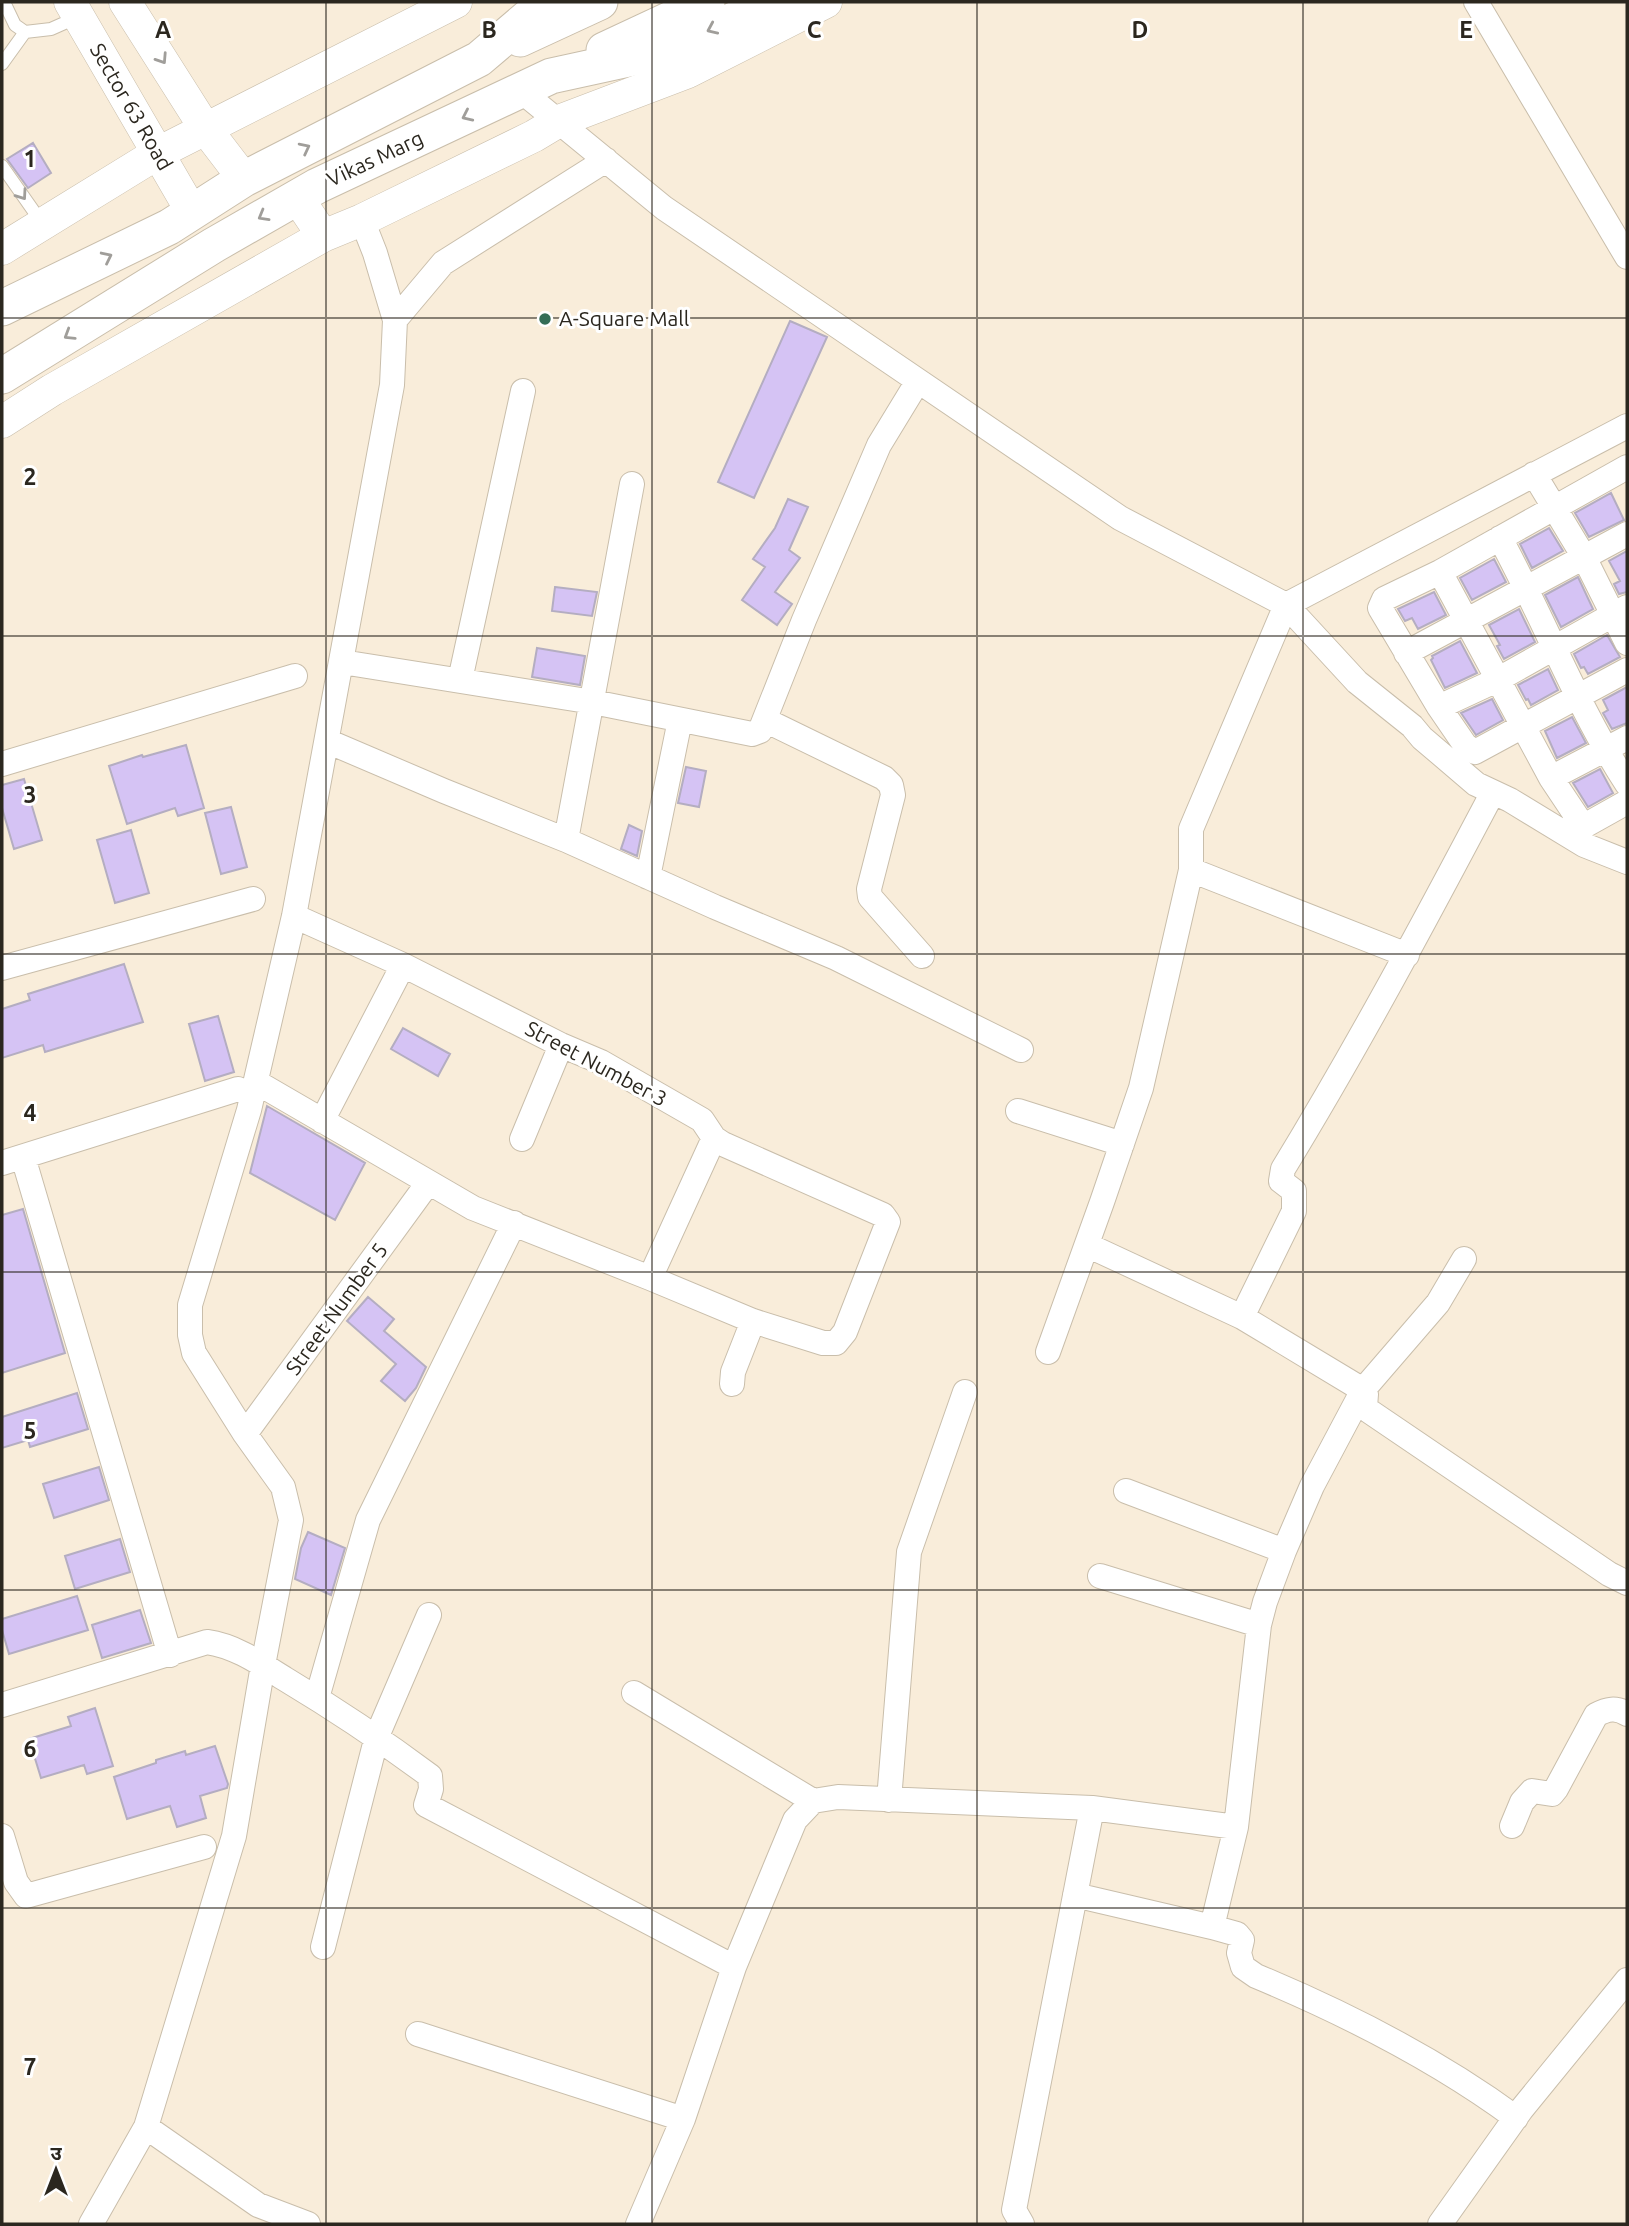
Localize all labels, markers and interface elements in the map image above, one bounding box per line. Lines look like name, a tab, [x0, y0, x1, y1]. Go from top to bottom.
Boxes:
text: A	[155, 17, 171, 42]
text: B	[481, 17, 497, 42]
text: C	[807, 17, 822, 42]
text: D	[1132, 17, 1148, 42]
text: E	[1459, 17, 1473, 42]
one-way arrow	[707, 21, 719, 35]
street label: Sector 63 Road	[86, 39, 178, 174]
one-way arrow	[153, 52, 166, 65]
one-way arrow	[462, 107, 474, 121]
street label: Vikas Marg	[323, 125, 427, 191]
one-way arrow	[297, 143, 310, 157]
text: 1	[24, 146, 36, 171]
one-way arrow	[14, 187, 26, 200]
one-way arrow	[257, 208, 270, 221]
one-way arrow	[100, 252, 112, 266]
place label: A-Square Mall	[559, 306, 689, 330]
marker: A-Square Mall	[537, 311, 553, 327]
one-way arrow	[63, 326, 76, 339]
text: 2	[24, 464, 36, 489]
text: 3	[24, 782, 36, 807]
street label: Street Number 3	[522, 1016, 671, 1111]
text: 4	[24, 1100, 37, 1125]
street label: Street Number 5	[280, 1238, 392, 1379]
text: 5	[24, 1418, 36, 1443]
text: 6	[24, 1736, 37, 1761]
text: 7	[24, 2054, 36, 2079]
north arrow	[21, 2135, 91, 2205]
text: उ	[50, 2142, 62, 2164]

